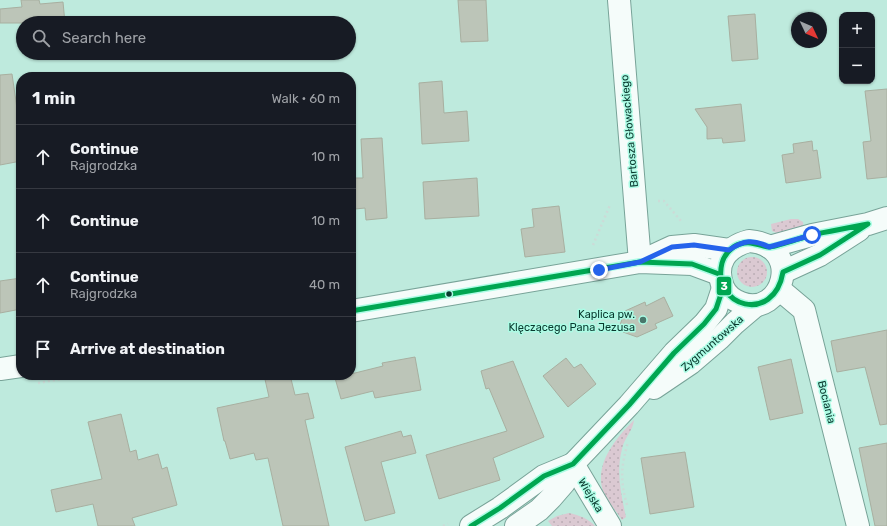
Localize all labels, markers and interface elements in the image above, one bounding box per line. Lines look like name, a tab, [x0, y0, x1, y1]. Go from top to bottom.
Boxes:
north arrow	[791, 12, 827, 48]
map controls	[839, 12, 875, 84]
button: +	[839, 12, 875, 48]
search box	[16, 16, 356, 60]
icon: search	[30, 27, 52, 49]
text: Search here	[62, 29, 146, 47]
button: −	[839, 48, 875, 84]
street label: Bartosza Głowackiego	[618, 74, 641, 188]
text: 1 min	[32, 88, 75, 108]
text: Walk · 60 m	[271, 91, 340, 106]
text: Continue	[70, 140, 139, 158]
icon: ahead	[32, 146, 54, 168]
text: 10 m	[311, 149, 340, 164]
text: Rajgrodzka	[70, 158, 137, 173]
icon: ahead	[32, 210, 54, 232]
text: Continue	[70, 212, 139, 230]
text: 10 m	[311, 213, 340, 228]
route start	[803, 226, 821, 244]
route end	[590, 261, 608, 279]
text: Continue	[70, 268, 139, 286]
icon: ahead	[32, 274, 54, 296]
line badge: 3	[716, 276, 732, 296]
text: 40 m	[309, 277, 340, 292]
text: 3	[720, 280, 728, 293]
text: Rajgrodzka	[70, 286, 137, 301]
unlabelled marker	[444, 289, 454, 299]
place label: Kaplica pw. Klęczącego Pana Jezusa	[509, 308, 635, 334]
street label: Zygmuntowska	[679, 313, 746, 374]
marker: Kaplica pw. Klęczącego Pana Jezusa	[638, 315, 648, 325]
icon: arrive	[32, 338, 54, 360]
text: Arrive at destination	[70, 340, 225, 358]
street label: Bociania	[815, 379, 838, 425]
street label: Wiejska	[575, 476, 606, 515]

